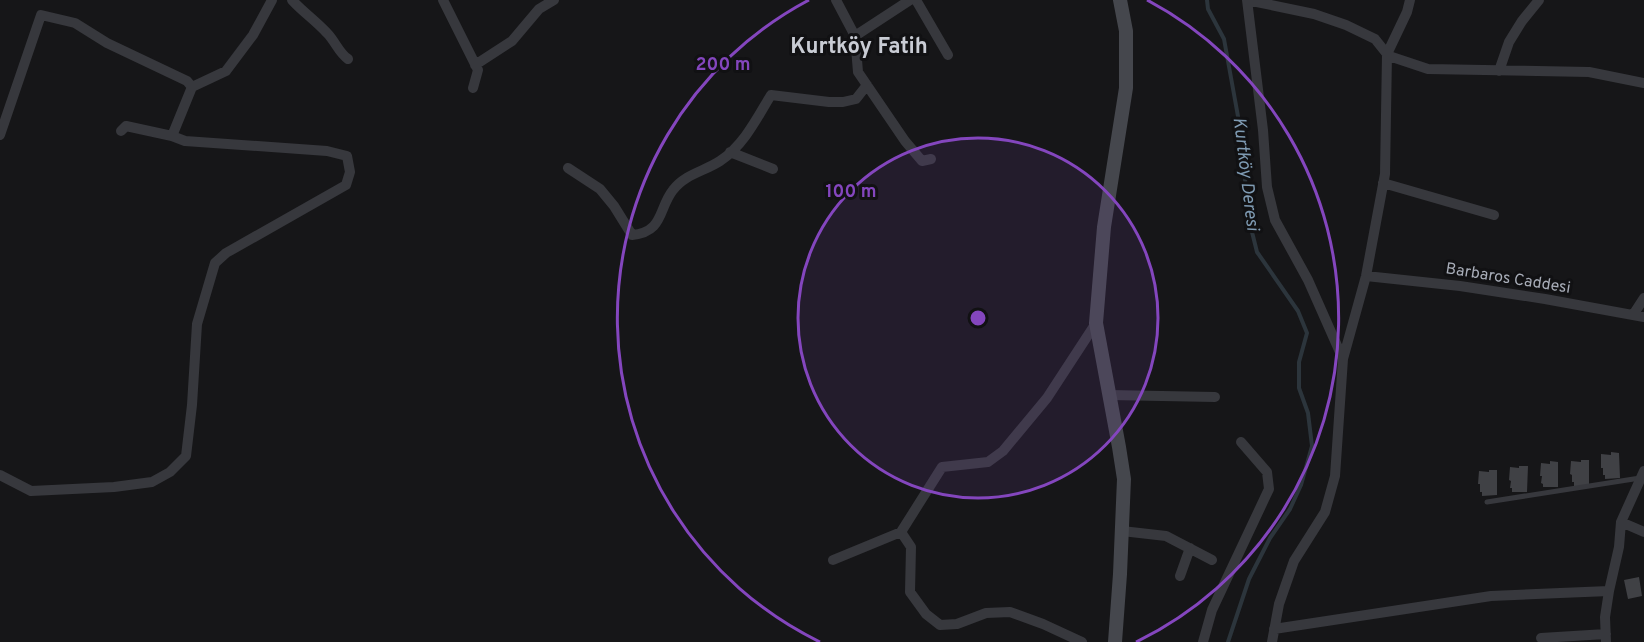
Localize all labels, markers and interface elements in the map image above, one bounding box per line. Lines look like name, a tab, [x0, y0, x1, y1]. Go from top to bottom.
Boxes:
district label: Kurtköy Fatih	[790, 34, 928, 61]
text: 200 m	[695, 54, 751, 77]
water label: Kurtköy Deresi	[1227, 116, 1264, 234]
text: 100 m	[825, 181, 877, 204]
street label: Barbaros Caddesi	[1444, 259, 1572, 299]
centre of rings	[968, 308, 988, 328]

